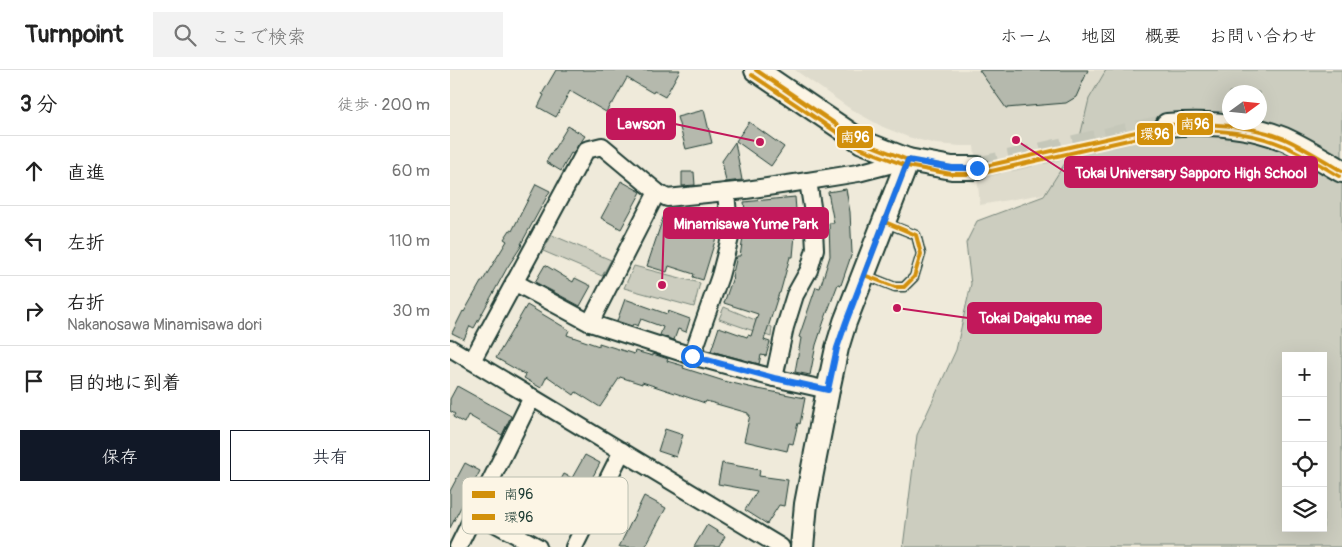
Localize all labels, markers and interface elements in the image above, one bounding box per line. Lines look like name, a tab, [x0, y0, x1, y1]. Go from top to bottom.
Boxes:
search box	[153, 12, 503, 57]
text: Turnpoint	[25, 20, 123, 49]
icon: search	[171, 21, 199, 49]
text: ここで検索	[211, 25, 306, 49]
text: ホーム	[1000, 25, 1053, 48]
text: 地図	[1081, 25, 1117, 48]
text: 概要	[1145, 25, 1181, 48]
text: お問い合わせ	[1209, 25, 1317, 48]
north arrow	[1222, 85, 1267, 130]
text: 3 分	[20, 91, 57, 118]
text: 徒歩 · 200 m	[337, 95, 430, 115]
callout: Lawson	[607, 109, 675, 139]
line badge: 南96	[1176, 112, 1214, 136]
text: Lawson	[617, 115, 666, 134]
text: 南96	[1180, 116, 1210, 133]
line badge: 環96	[1136, 122, 1174, 146]
line badge: 南96	[836, 125, 874, 149]
text: 環96	[1140, 126, 1170, 143]
text: 南96	[840, 129, 870, 146]
icon: ahead	[20, 157, 48, 185]
route end	[966, 157, 989, 180]
callout: Tokai Universary Sapporo High School	[1065, 157, 1317, 187]
text: 直進	[67, 161, 105, 185]
text: 60 m	[392, 161, 430, 181]
text: Tokai Universary Sapporo High School	[1074, 164, 1307, 183]
callout: Minamisawa Yume Park	[664, 208, 828, 238]
text: Minamisawa Yume Park	[674, 215, 819, 234]
icon: left	[20, 227, 48, 255]
text: 左折	[67, 231, 105, 255]
text: 110 m	[389, 231, 430, 251]
text: 右折	[67, 291, 105, 315]
icon: right	[20, 297, 48, 325]
text: 30 m	[392, 301, 430, 321]
callout: Tokai Daigaku mae	[968, 303, 1101, 333]
text: Tokai Daigaku mae	[977, 309, 1092, 328]
text: Nakanosawa Minamisawa dori	[67, 315, 262, 335]
route start	[681, 345, 704, 368]
map controls	[1282, 352, 1327, 532]
button: +	[1282, 352, 1327, 397]
icon: arrive	[20, 367, 48, 395]
text: 目的地に到着	[67, 371, 181, 395]
button: −	[1282, 397, 1327, 442]
button: 保存	[20, 430, 220, 481]
button: 共有	[230, 430, 430, 481]
button: locate	[1282, 442, 1327, 487]
legend	[462, 477, 628, 534]
text: 南96	[504, 486, 533, 503]
button: layers	[1282, 487, 1327, 532]
text: 環96	[504, 509, 533, 526]

